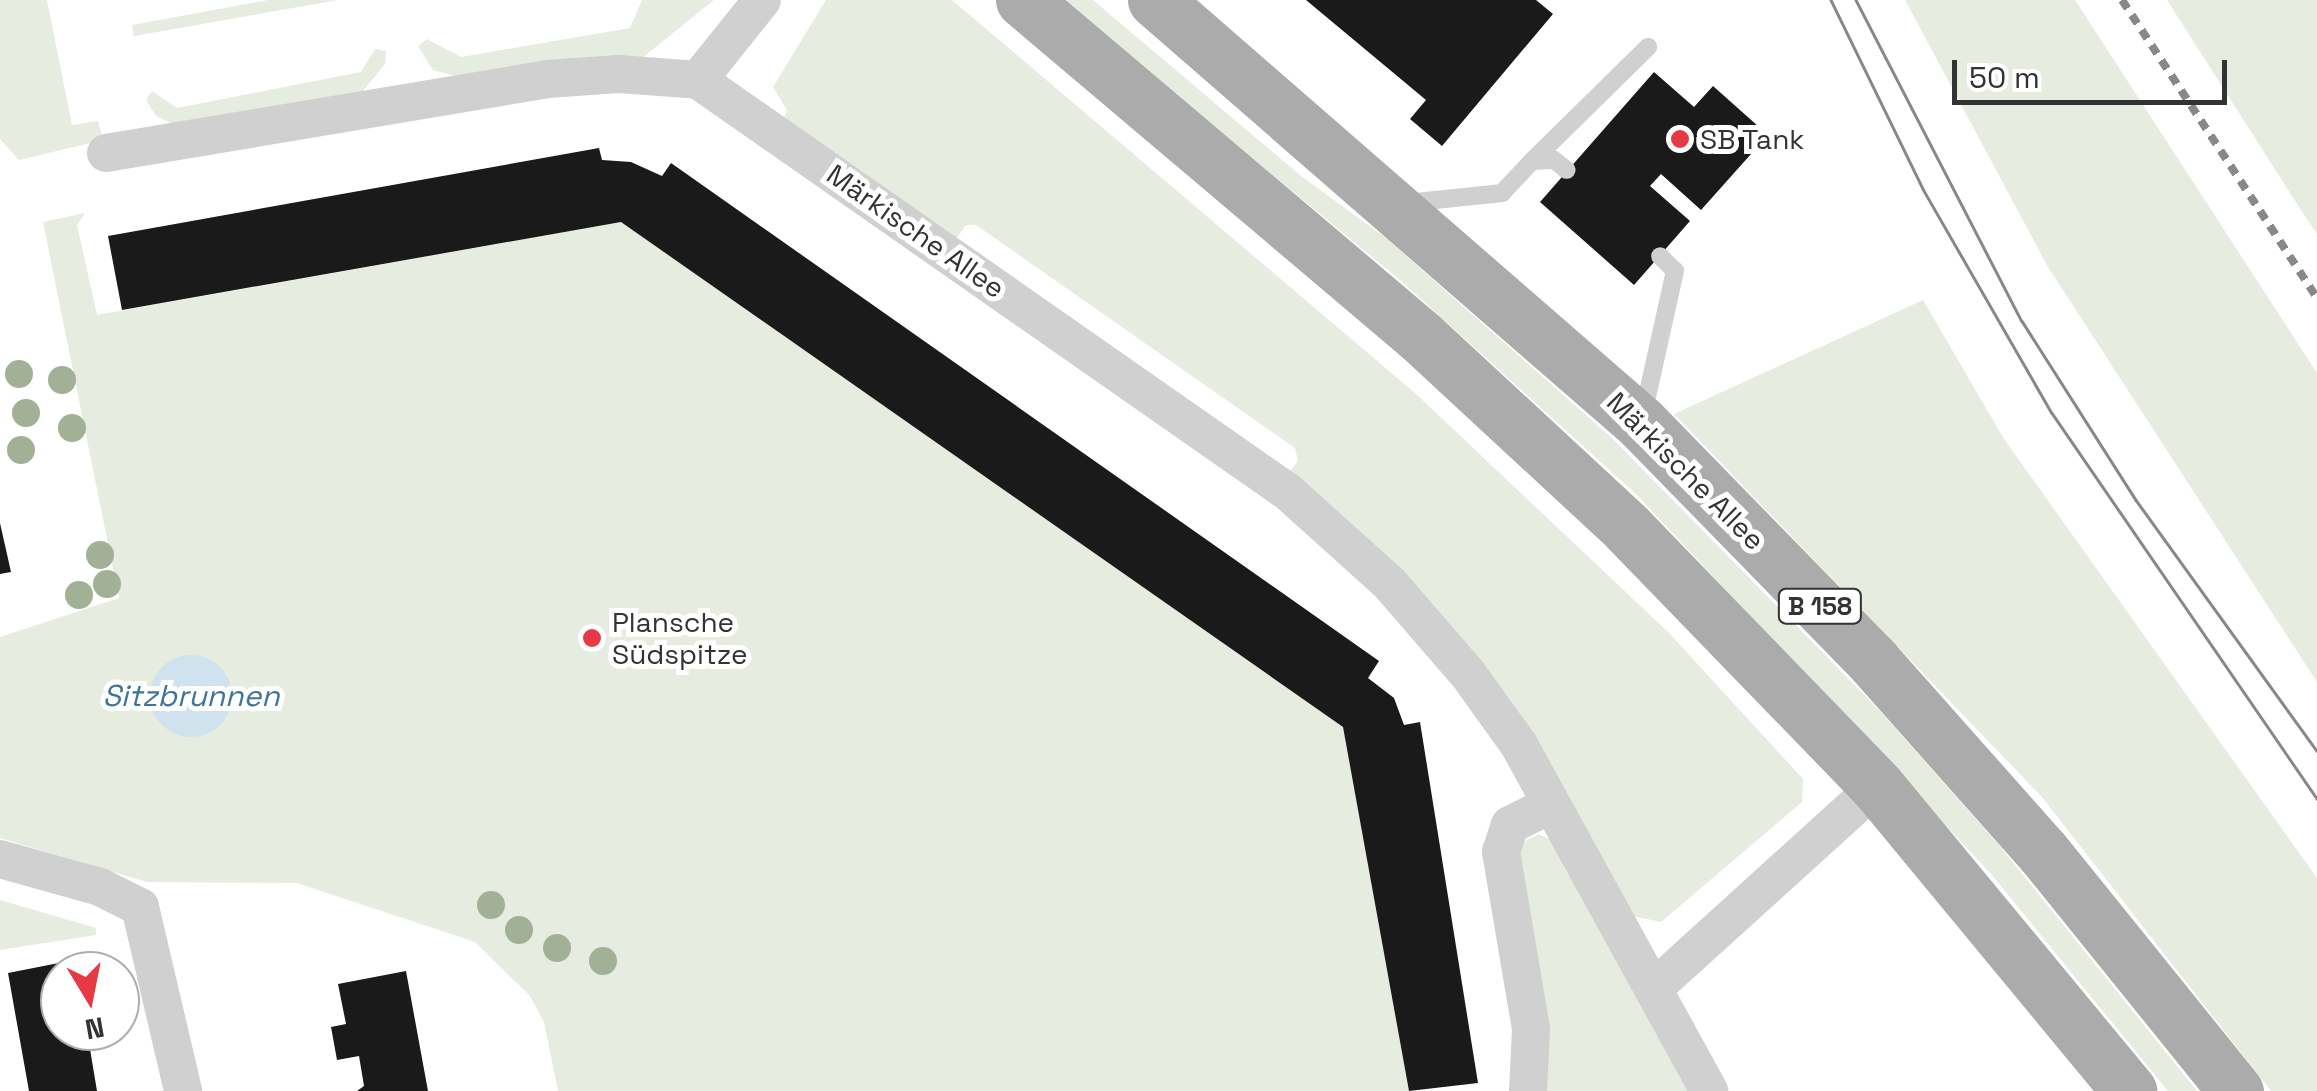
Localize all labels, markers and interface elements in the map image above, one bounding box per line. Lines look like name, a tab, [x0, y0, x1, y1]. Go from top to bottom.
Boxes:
scale bar	[1957, 40, 2232, 102]
text: 50 m	[1969, 58, 2040, 97]
place label: SB Tank	[1700, 122, 1805, 156]
marker: SB Tank	[1669, 128, 1691, 150]
street label: Märkische Allee	[820, 157, 1012, 305]
street label: Märkische Allee	[1600, 385, 1772, 557]
road number: B 158	[1778, 586, 1862, 626]
place label: Plansche Südspitze	[612, 605, 747, 671]
marker: Plansche Südspitze	[581, 627, 603, 649]
water label: Sitzbrunnen	[102, 678, 280, 714]
north arrow	[40, 951, 140, 1051]
text: N	[83, 1009, 107, 1048]

